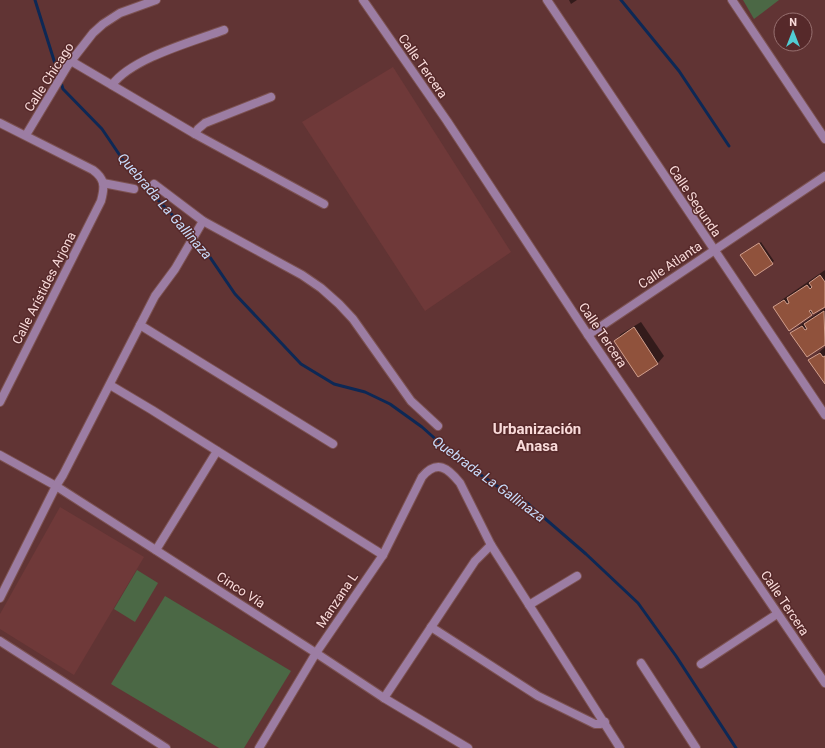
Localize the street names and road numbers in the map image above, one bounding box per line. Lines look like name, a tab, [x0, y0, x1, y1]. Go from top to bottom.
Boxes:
street label: Calle Tercera	[395, 31, 451, 101]
street label: Calle Chicago	[21, 40, 77, 114]
street label: Calle Segunda	[666, 163, 724, 239]
street label: Calle Arístides Arjona	[9, 229, 79, 347]
street label: Calle Atlanta	[635, 238, 705, 292]
street label: Calle Tercera	[576, 300, 630, 370]
street label: Calle Tercera	[758, 568, 812, 638]
street label: Cinco Vía	[214, 569, 268, 611]
street label: Manzana L	[313, 569, 361, 631]

